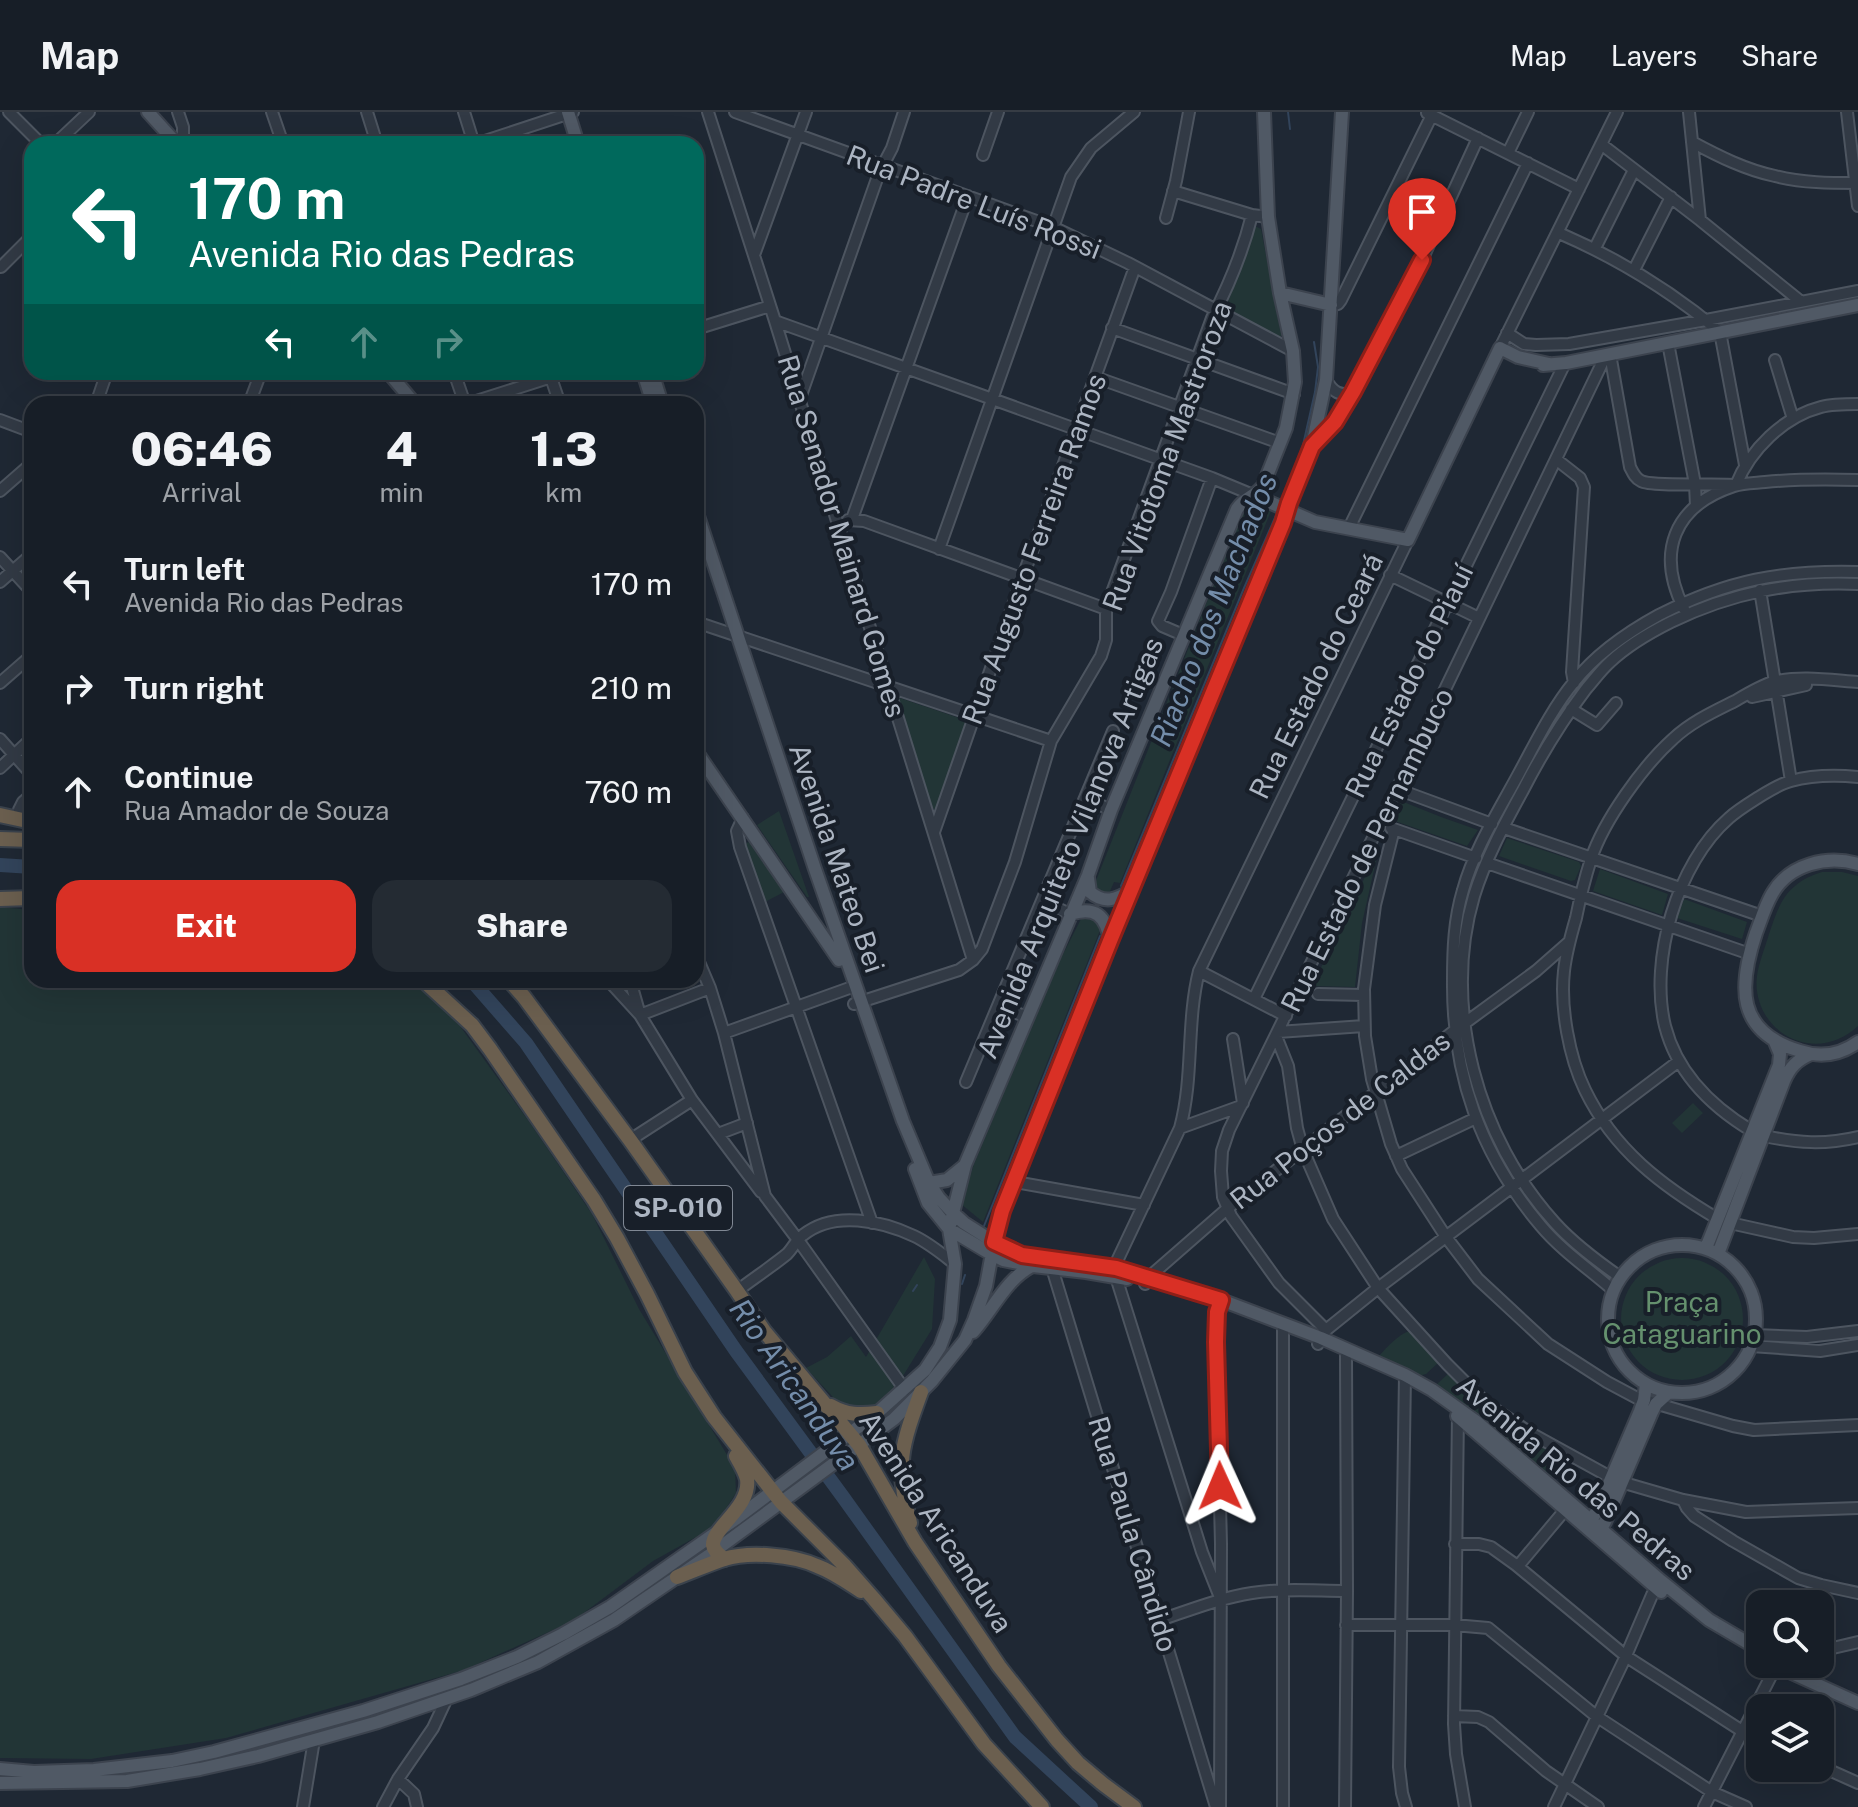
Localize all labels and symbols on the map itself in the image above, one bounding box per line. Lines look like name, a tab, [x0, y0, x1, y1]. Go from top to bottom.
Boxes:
street label: Rua Padre Luís Rossi	[842, 138, 1106, 265]
pin	[1388, 178, 1456, 260]
street label: Rua Vitotoma Mastroroza	[1095, 296, 1238, 615]
street label: Rua Senador Mainard Gomes	[772, 351, 913, 721]
street label: Rua Augusto Ferreira Ramos	[955, 369, 1112, 729]
water label: Riacho dos Machados	[1142, 468, 1284, 752]
street label: Rua Estado do Ceará	[1242, 548, 1389, 804]
street label: Rua Estado do Piauí	[1338, 557, 1480, 803]
street label: Avenida Arquiteto Vilanova Artigas	[970, 633, 1169, 1063]
street label: Rua Estado de Pernambuco	[1274, 682, 1460, 1017]
street label: Avenida Mateo Bei	[783, 739, 892, 977]
street label: Rua Poços de Caldas	[1223, 1024, 1456, 1216]
road number: SP-010	[624, 1186, 732, 1230]
park label: Praça Cataguarino	[1602, 1285, 1762, 1350]
water label: Rio Aricanduva	[722, 1292, 867, 1477]
street label: Avenida Rio das Pedras	[1450, 1368, 1702, 1587]
street label: Avenida Aricanduva	[853, 1405, 1020, 1638]
street label: Rua Paula Cândido	[1082, 1412, 1185, 1656]
position arrow	[1178, 1444, 1262, 1528]

